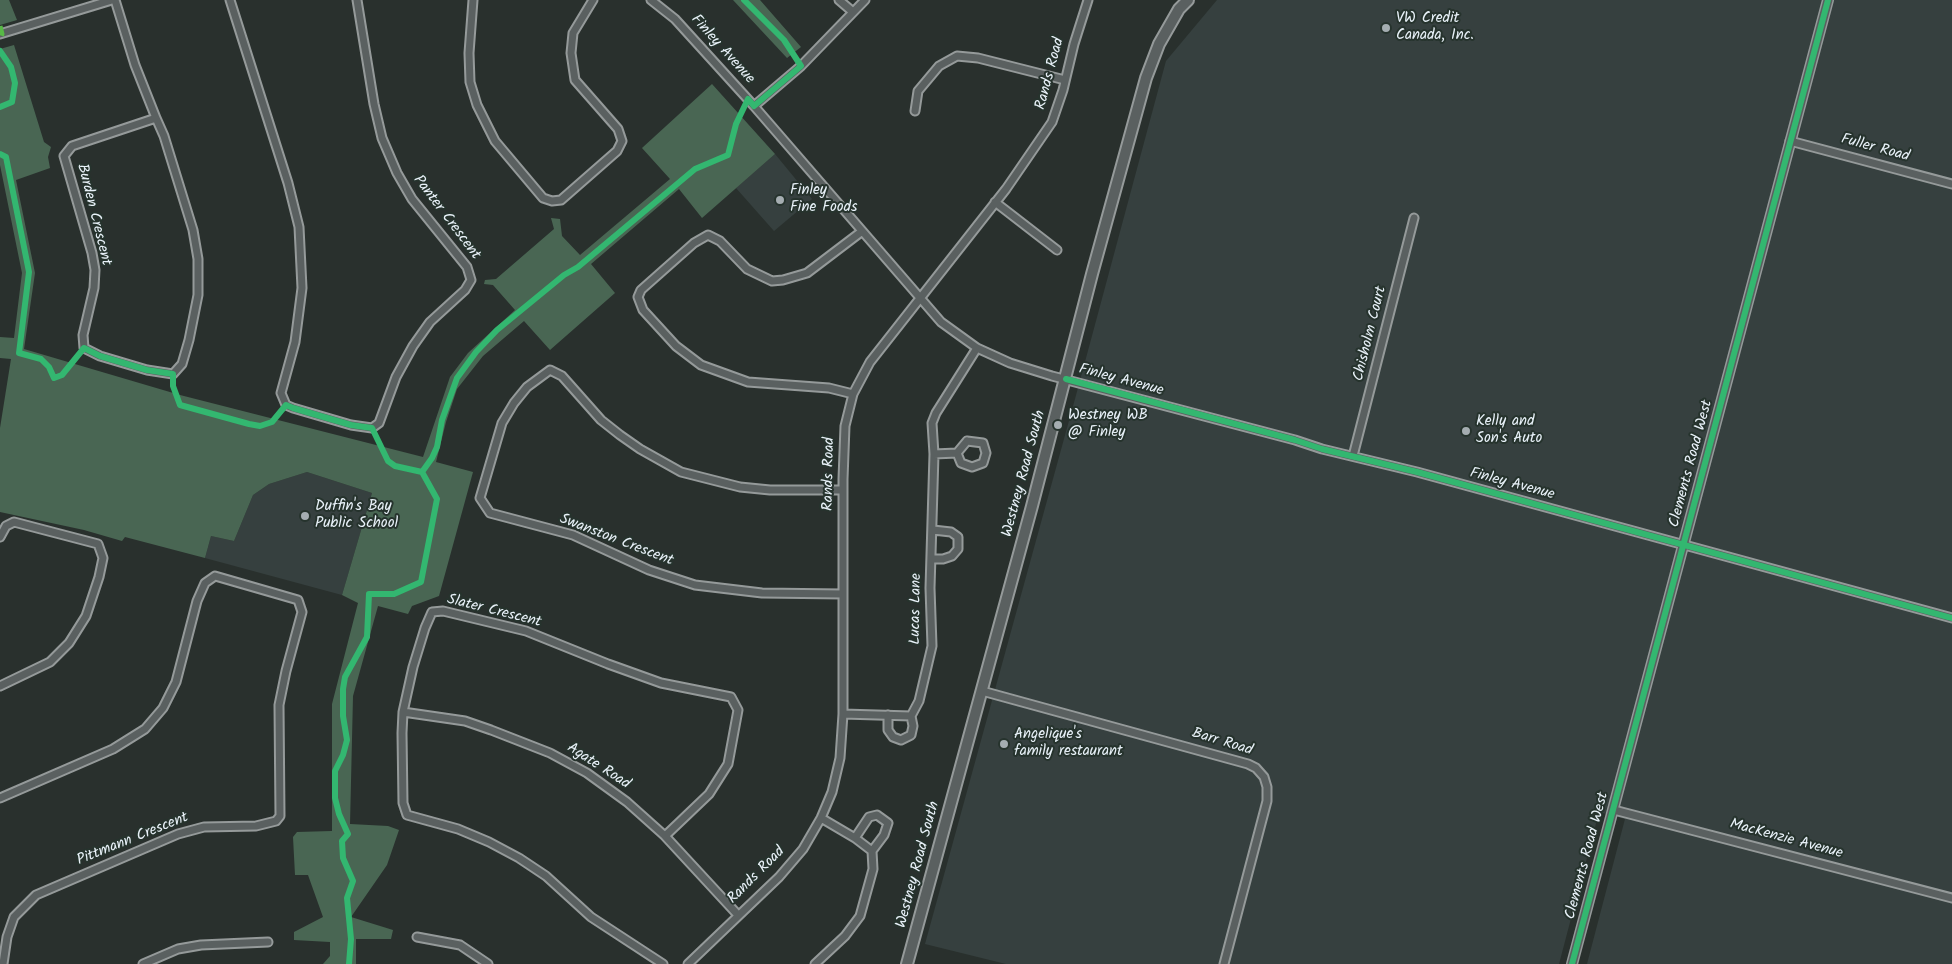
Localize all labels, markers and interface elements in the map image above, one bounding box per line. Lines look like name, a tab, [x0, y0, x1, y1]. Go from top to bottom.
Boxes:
place label: VW Credit Canada, Inc.	[1396, 10, 1474, 45]
street label: Finley Avenue	[686, 12, 758, 88]
marker: VW Credit Canada, Inc.	[1380, 22, 1392, 34]
street label: Rands Road	[1033, 36, 1069, 112]
street label: Fuller Road	[1839, 131, 1911, 167]
street label: Burden Crescent	[72, 162, 114, 268]
street label: Panter Crescent	[408, 172, 484, 264]
place label: Finley Fine Foods	[790, 182, 857, 217]
marker: Finley Fine Foods	[774, 194, 786, 206]
street label: Chisholm Court	[1351, 285, 1391, 383]
street label: Finley Avenue	[1077, 361, 1165, 401]
street label: Clements Road West	[1666, 398, 1718, 530]
place label: Westney WB @ Finley	[1068, 407, 1148, 442]
street label: Westney Road South	[999, 409, 1051, 539]
place label: Kelly and Son's Auto	[1476, 413, 1542, 448]
marker: Westney WB @ Finley	[1052, 419, 1064, 431]
marker: Kelly and Son's Auto	[1460, 425, 1472, 437]
street label: Rands Road	[820, 437, 840, 511]
street label: Finley Avenue	[1468, 465, 1556, 505]
place label: Duffin's Bay Public School	[315, 498, 398, 533]
marker: Duffin's Bay Public School	[299, 510, 311, 522]
street label: Swanston Crescent	[557, 511, 675, 571]
street label: Lucas Lane	[907, 573, 927, 645]
street label: Slater Crescent	[445, 592, 543, 632]
street label: Barr Road	[1189, 725, 1255, 761]
place label: Angelique's family restaurant	[1014, 726, 1123, 761]
marker: Angelique's family restaurant	[998, 738, 1010, 750]
street label: Agate Road	[563, 740, 633, 794]
street label: Clements Road West	[1562, 790, 1614, 922]
street label: Westney Road South	[893, 800, 945, 930]
street label: Pittmann Crescent	[75, 809, 191, 871]
street label: MacKenzie Avenue	[1728, 816, 1844, 864]
street label: Rands Road	[725, 844, 789, 908]

